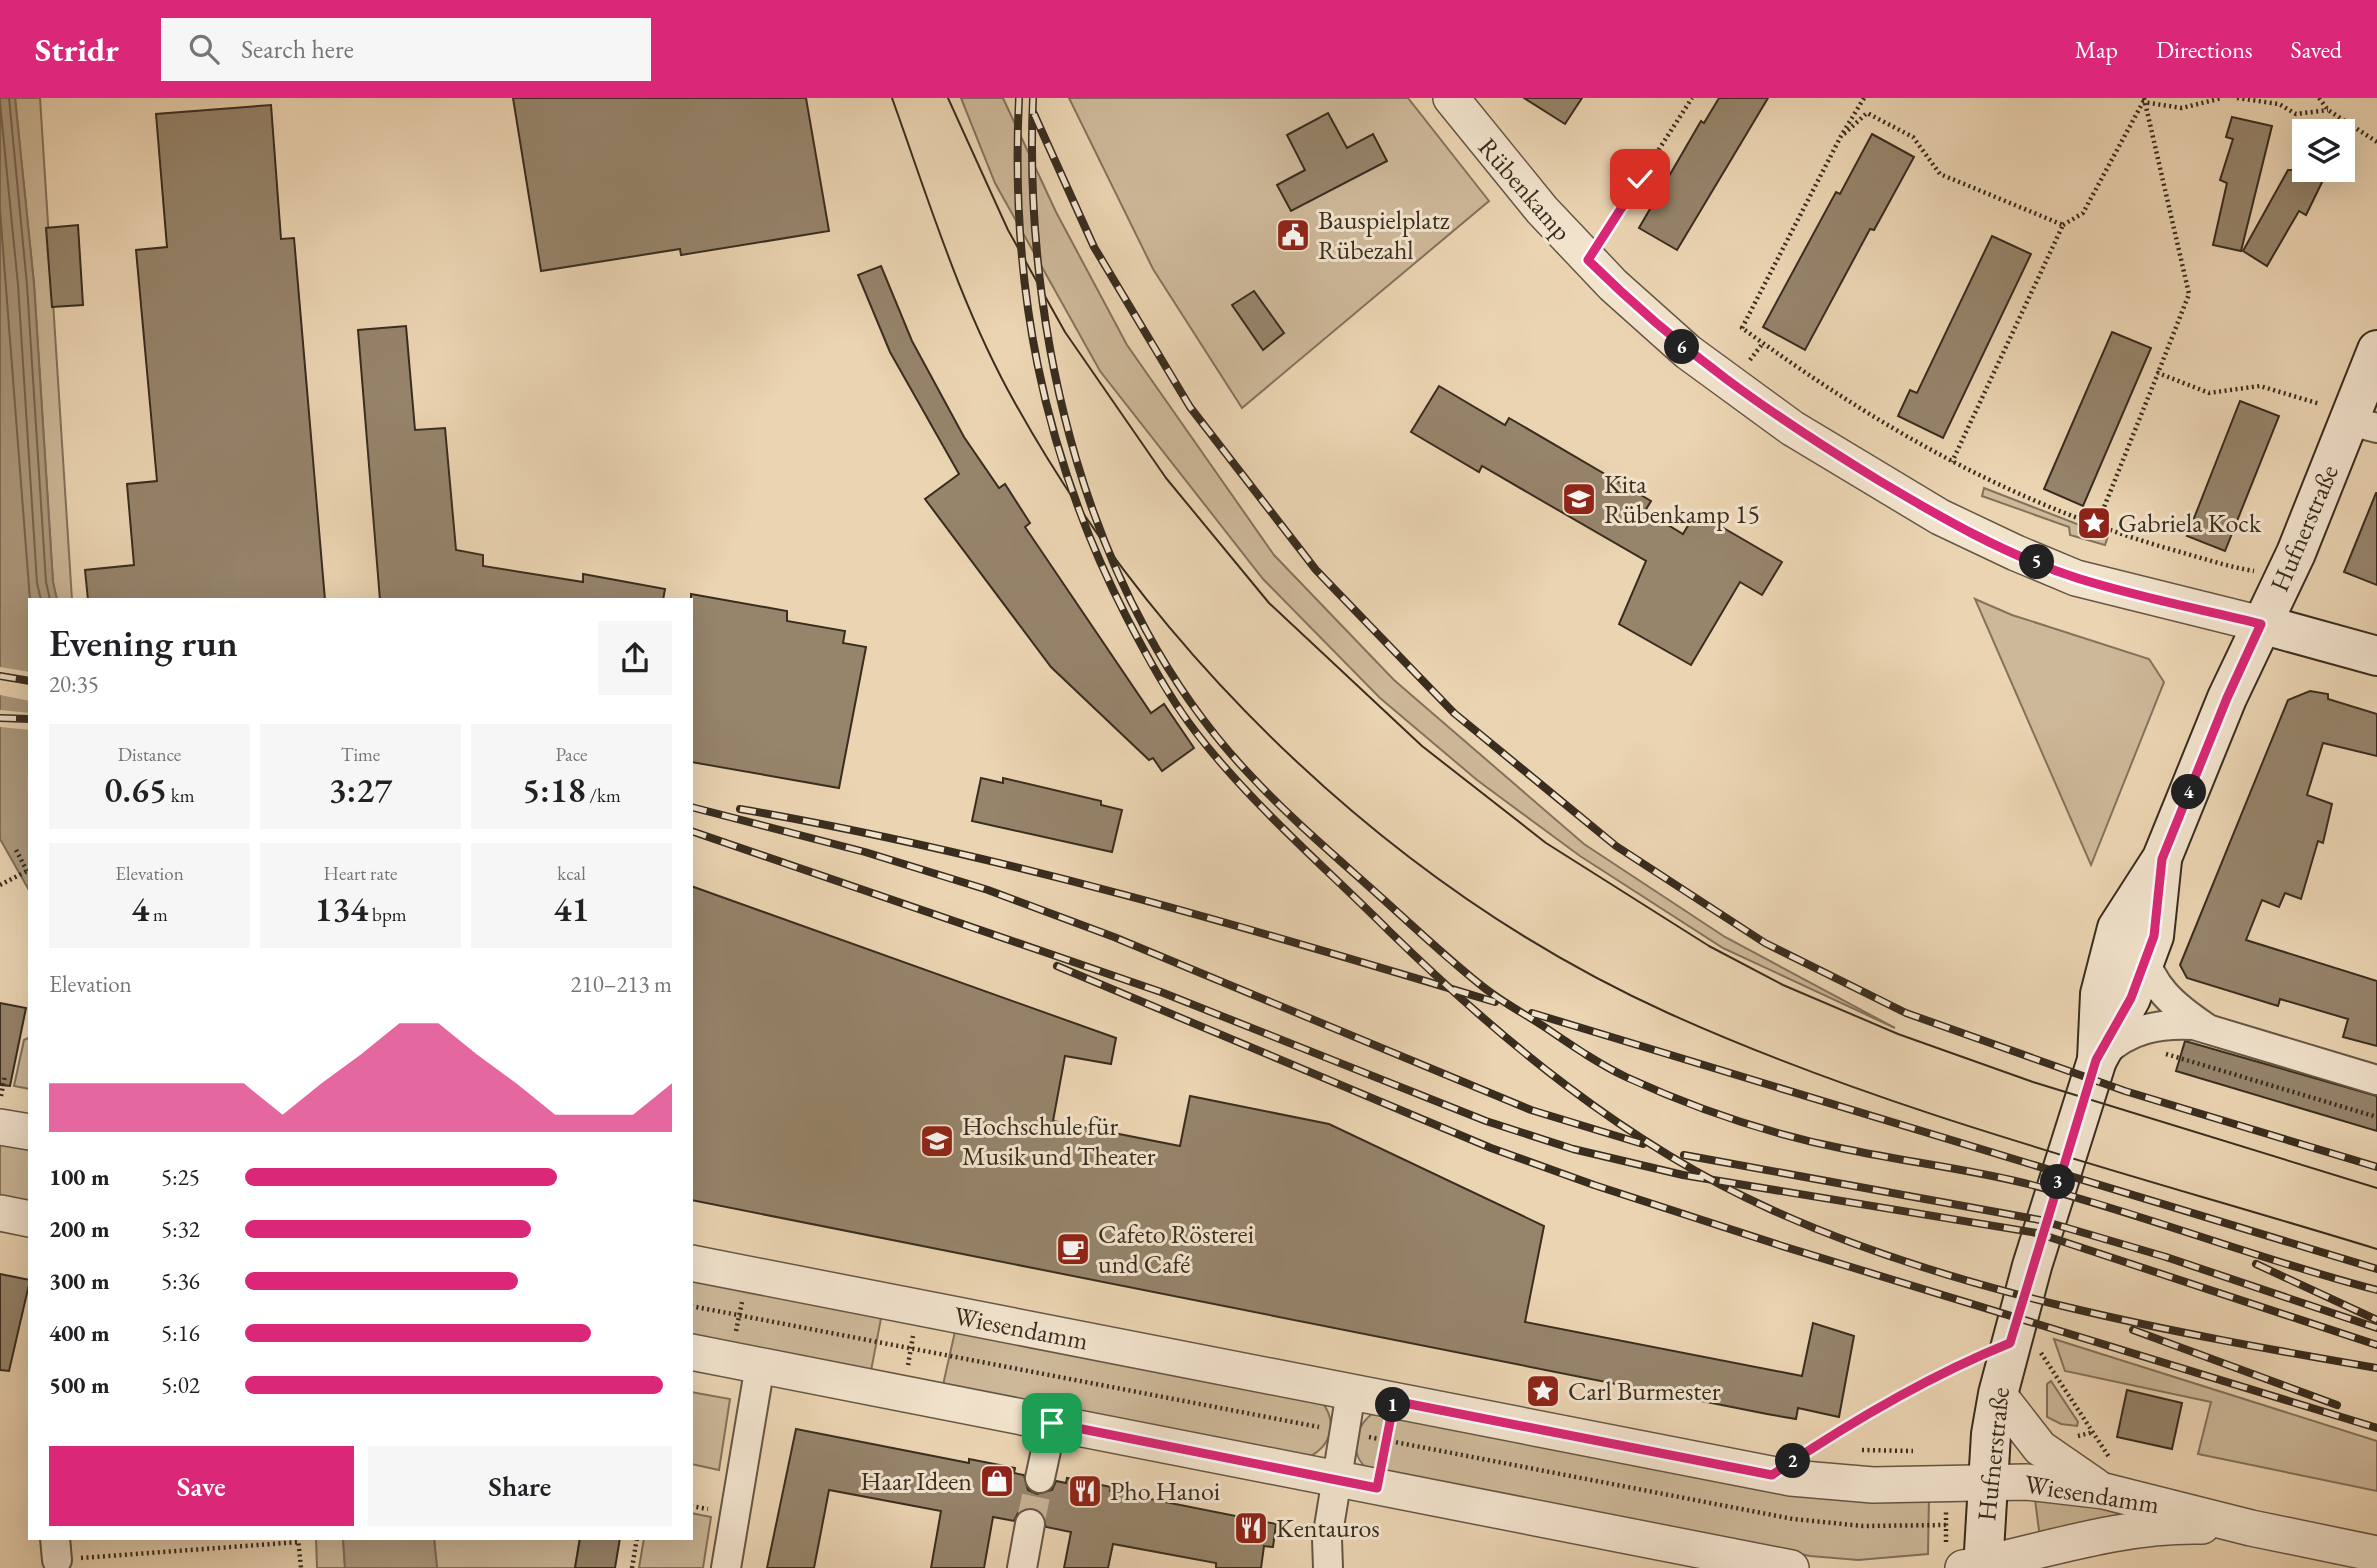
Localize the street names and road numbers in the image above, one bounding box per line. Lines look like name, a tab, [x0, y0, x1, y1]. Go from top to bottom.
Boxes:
street label: Rübenkamp	[1471, 130, 1579, 248]
street label: Hufnerstraße	[2262, 459, 2346, 597]
street label: Wiesendamm	[951, 1298, 1091, 1358]
street label: Hufnerstraße	[1969, 1385, 2017, 1523]
street label: Wiesendamm	[2022, 1467, 2162, 1521]

